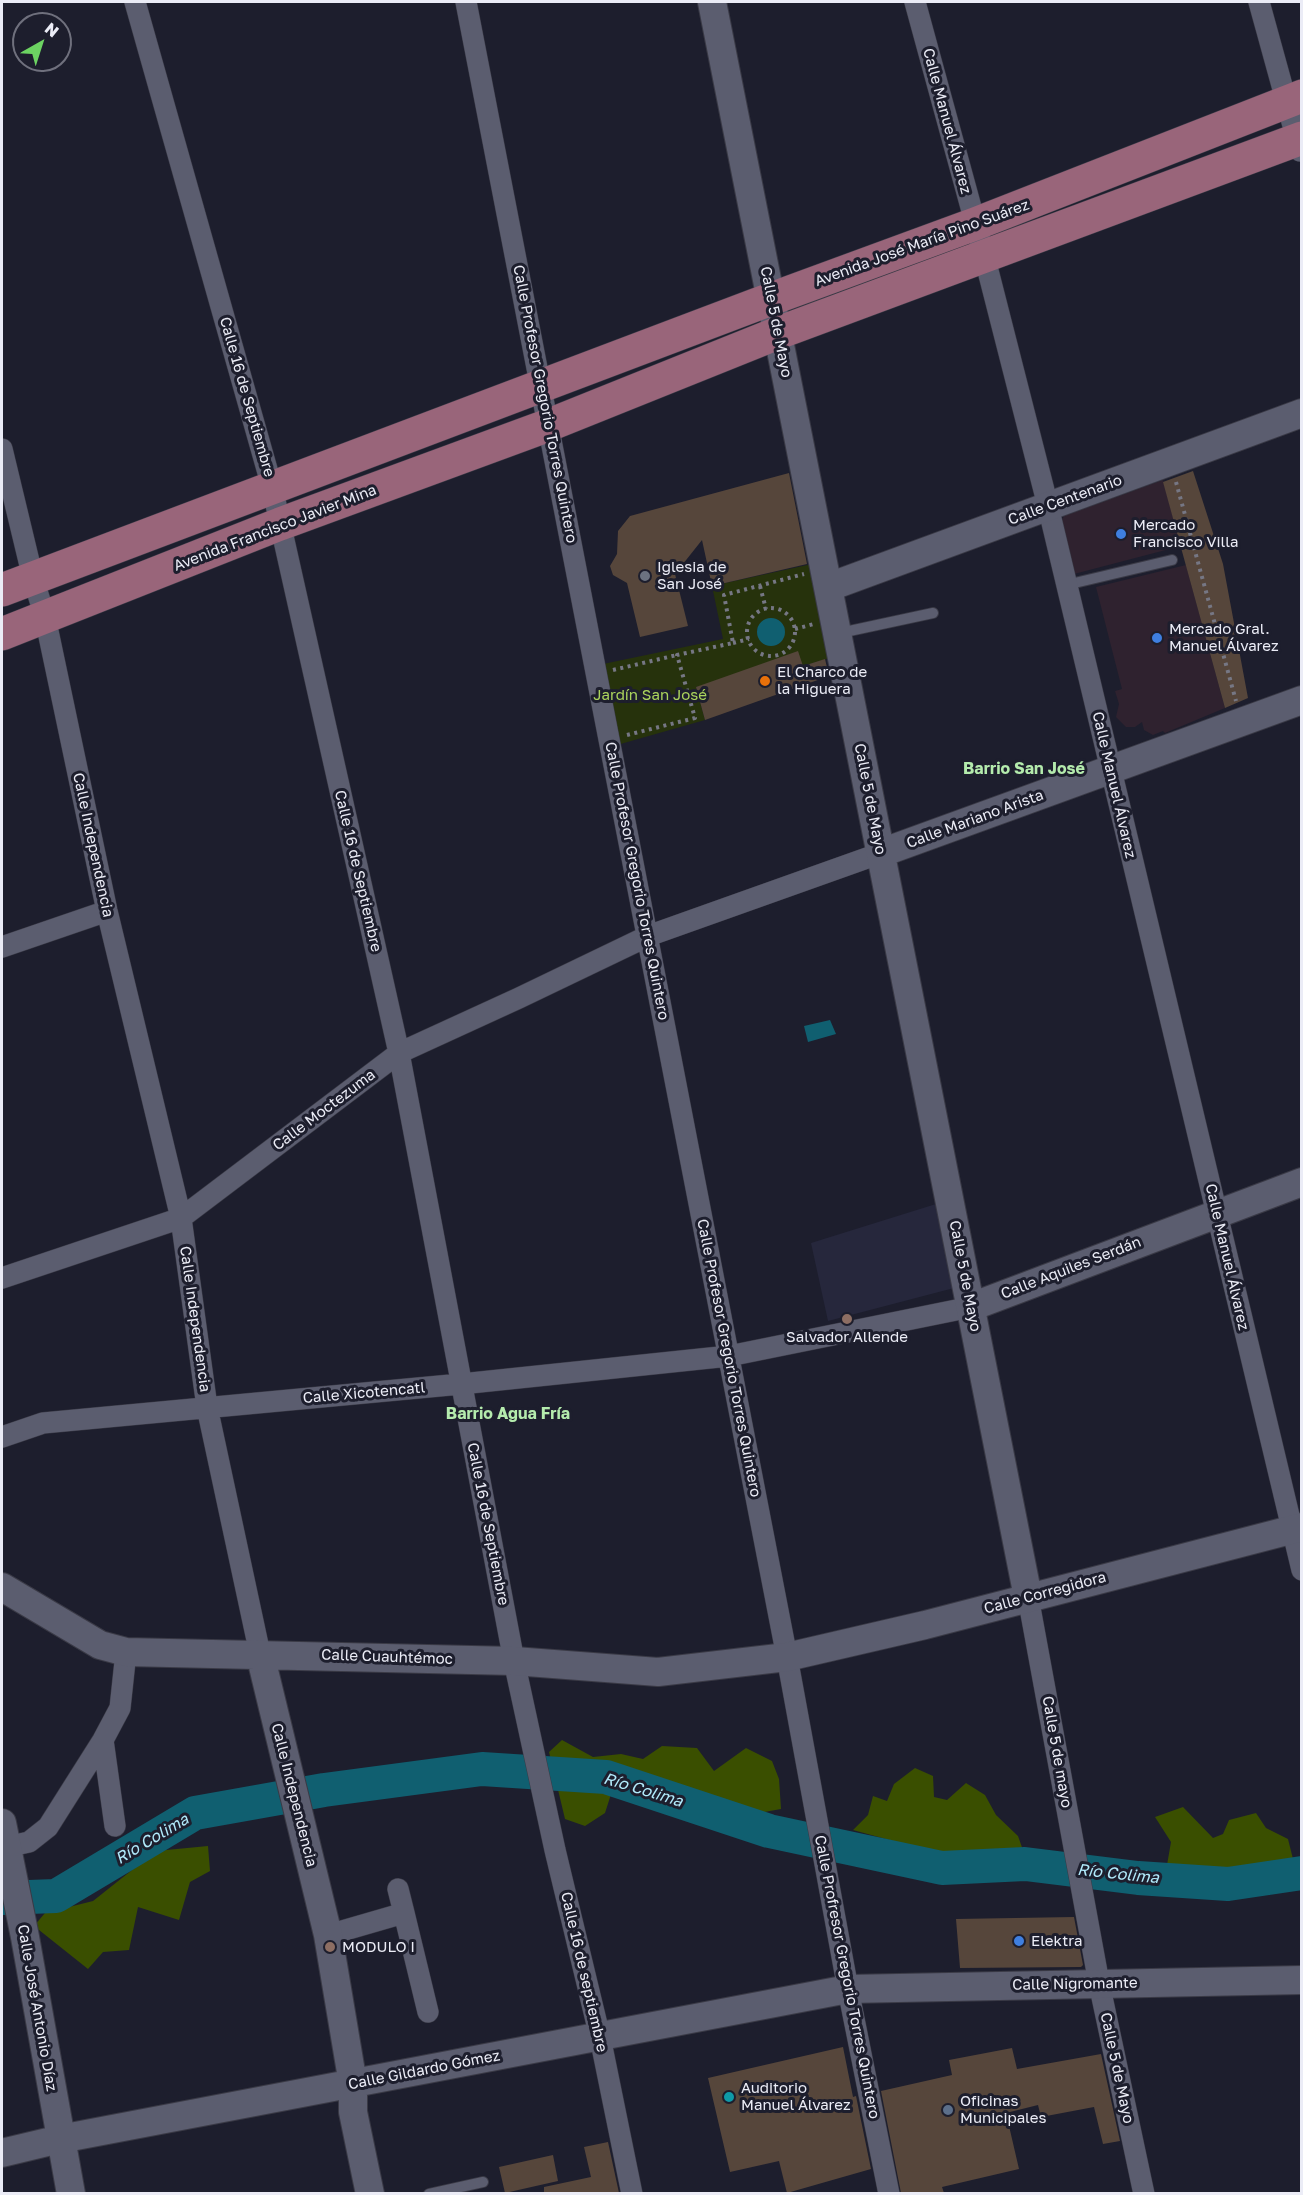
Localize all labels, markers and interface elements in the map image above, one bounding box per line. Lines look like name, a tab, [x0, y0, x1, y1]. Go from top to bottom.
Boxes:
north arrow	[12, 12, 72, 72]
text: N	[41, 18, 63, 41]
street label: Calle Manuel Álvarez	[919, 46, 975, 196]
street label: Avenida José María Pino Suárez	[812, 196, 1032, 290]
street label: Calle Profesor Gregorio Torres Quintero	[509, 263, 581, 545]
street label: Calle 5 de Mayo	[756, 265, 796, 379]
street label: Calle 16 de Septiembre	[216, 315, 278, 479]
street label: Calle Centenario	[1006, 471, 1124, 529]
street label: Avenida Francisco Javier Mina	[171, 481, 379, 575]
place label: Mercado Francisco Villa	[1133, 516, 1239, 551]
marker: Mercado Francisco Villa	[1114, 527, 1128, 541]
place label: Iglesia de San José	[657, 558, 726, 593]
marker: Iglesia de San José	[638, 569, 652, 583]
place label: Mercado Gral. Manuel Álvarez	[1169, 620, 1279, 655]
marker: Mercado Gral. Manuel Álvarez	[1150, 631, 1164, 645]
place label: El Charco de la Higuera	[777, 663, 867, 698]
marker: El Charco de la Higuera	[758, 674, 772, 688]
park label: Jardín San José	[593, 686, 707, 704]
street label: Calle Manuel Álvarez	[1088, 710, 1140, 860]
street label: Calle Profesor Gregorio Torres Quintero	[601, 740, 673, 1022]
street label: Calle 5 de Mayo	[850, 742, 890, 856]
district label: Barrio San José	[963, 759, 1085, 779]
street label: Calle Independencia	[69, 771, 117, 919]
street label: Calle Mariano Arista	[904, 786, 1046, 852]
street label: Calle 16 de Septiembre	[331, 788, 385, 954]
street label: Calle Moctezuma	[269, 1066, 379, 1154]
street label: Calle Manuel Álvarez	[1201, 1182, 1253, 1332]
street label: Calle Profesor Gregorio Torres Quintero	[693, 1217, 765, 1499]
street label: Calle 5 de Mayo	[945, 1219, 985, 1333]
street label: Calle Aquiles Serdán	[998, 1233, 1144, 1303]
street label: Calle Independencia	[176, 1245, 214, 1393]
marker: Salvador Allende	[840, 1312, 854, 1326]
place label: Salvador Allende	[786, 1328, 908, 1346]
street label: Calle Xicotencatl	[302, 1379, 426, 1407]
district label: Barrio Agua Fría	[446, 1404, 570, 1424]
street label: Calle 16 de Septiembre	[463, 1441, 513, 1607]
street label: Calle Corregidora	[982, 1568, 1108, 1618]
street label: Calle Cuauhtémoc	[321, 1646, 453, 1668]
street label: Calle 5 de mayo	[1038, 1695, 1076, 1809]
street label: Calle Independencia	[267, 1721, 321, 1869]
water label: Río Colima	[601, 1769, 685, 1811]
water label: Río Colima	[112, 1810, 192, 1868]
street label: Calle Profresor Gregorio Torres Quintero	[811, 1834, 883, 2120]
water label: Río Colima	[1076, 1860, 1160, 1888]
street label: Calle 16 de septiembre	[557, 1890, 611, 2054]
street label: Calle José Antonio Díaz	[13, 1923, 61, 2093]
place label: Elektra	[1031, 1932, 1082, 1950]
marker: Elektra	[1012, 1934, 1026, 1948]
place label: MODULO I	[342, 1938, 415, 1956]
marker: MODULO I	[323, 1940, 337, 1954]
street label: Calle Nigromante	[1012, 1974, 1138, 1994]
street label: Calle 5 de Mayo	[1096, 2011, 1138, 2125]
street label: Calle Gildardo Gómez	[347, 2046, 501, 2094]
place label: Auditorio Manuel Álvarez	[741, 2079, 851, 2114]
marker: Auditorio Manuel Álvarez	[722, 2090, 736, 2104]
place label: Oficinas Municipales	[960, 2092, 1046, 2127]
marker: Oficinas Municipales	[941, 2103, 955, 2117]

